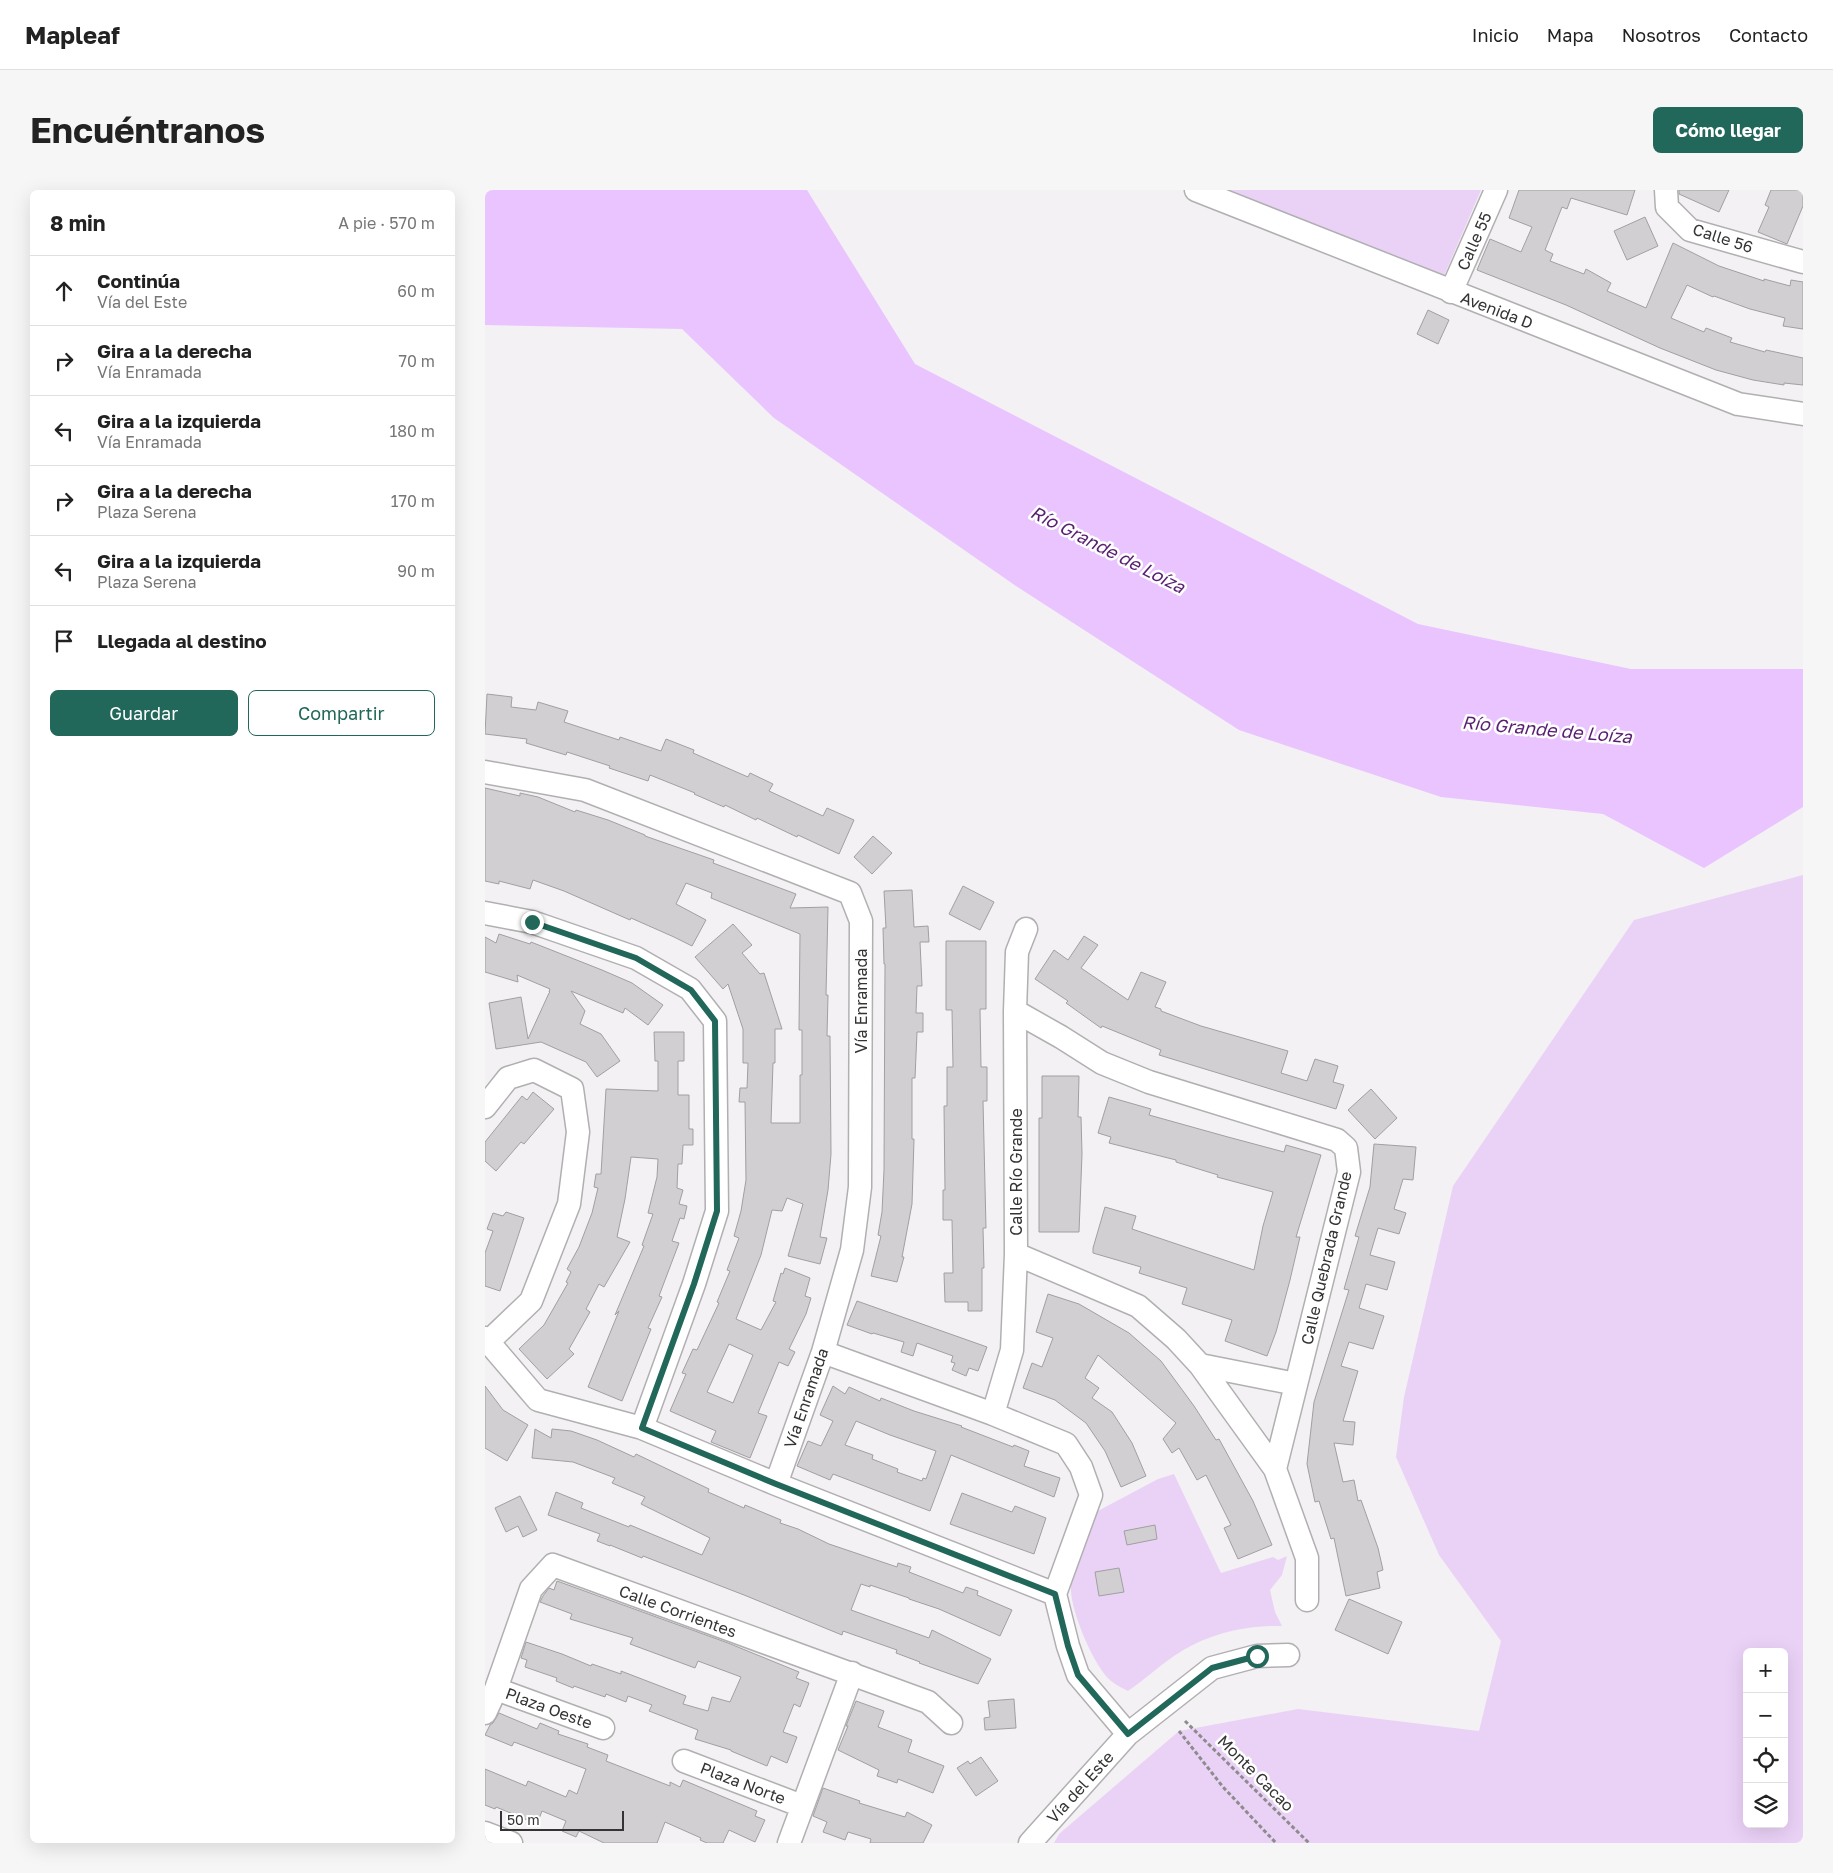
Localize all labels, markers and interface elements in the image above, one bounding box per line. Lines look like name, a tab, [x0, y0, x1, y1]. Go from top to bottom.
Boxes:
text: Mapleaf	[25, 20, 120, 49]
text: Inicio	[1472, 24, 1519, 46]
text: Mapa	[1547, 24, 1594, 46]
text: Nosotros	[1622, 24, 1701, 46]
text: Contacto	[1729, 24, 1808, 46]
button: Cómo llegar	[1653, 107, 1803, 153]
text: Encuéntranos	[30, 109, 265, 151]
street label: Calle 55	[1452, 209, 1496, 273]
text: 8 min	[50, 210, 106, 236]
text: A pie · 570 m	[338, 213, 435, 233]
street label: Calle 56	[1690, 219, 1756, 257]
text: Continúa	[97, 269, 180, 292]
icon: ahead	[50, 277, 78, 305]
text: 60 m	[397, 281, 435, 301]
street label: Avenida D	[1458, 287, 1536, 333]
text: Vía del Este	[97, 292, 187, 312]
text: Gira a la derecha	[97, 339, 252, 362]
icon: right	[50, 347, 78, 375]
text: 70 m	[398, 351, 435, 371]
text: Vía Enramada	[97, 362, 202, 382]
text: Gira a la izquierda	[97, 409, 261, 432]
icon: left	[50, 417, 78, 445]
text: 180 m	[389, 421, 435, 441]
text: Vía Enramada	[97, 432, 202, 452]
text: Gira a la derecha	[97, 479, 252, 502]
icon: right	[50, 487, 78, 515]
text: 170 m	[391, 491, 435, 511]
water label: Río Grande de Loíza	[1027, 501, 1190, 598]
text: Plaza Serena	[97, 502, 197, 522]
text: Gira a la izquierda	[97, 549, 261, 572]
icon: left	[50, 557, 78, 585]
text: 90 m	[397, 561, 435, 581]
text: Plaza Serena	[97, 572, 197, 592]
icon: arrive	[50, 627, 78, 655]
text: Llegada al destino	[97, 629, 267, 652]
button: Guardar	[50, 690, 238, 736]
button: Compartir	[248, 690, 435, 736]
water label: Río Grande de Loíza	[1461, 711, 1634, 747]
route end	[521, 911, 544, 934]
street label: Vía Enramada	[851, 949, 871, 1053]
street label: Calle Río Grande	[1006, 1108, 1026, 1236]
street label: Calle Quebrada Grande	[1296, 1169, 1356, 1347]
street label: Vía Enramada	[779, 1345, 833, 1451]
street label: Calle Corrientes	[616, 1580, 740, 1642]
route start	[1246, 1645, 1269, 1668]
map controls	[1743, 1648, 1788, 1828]
button: +	[1743, 1648, 1788, 1693]
street label: Plaza Oeste	[503, 1683, 595, 1733]
button: −	[1743, 1693, 1788, 1738]
street label: Monte Cacao	[1214, 1731, 1298, 1815]
button: locate	[1743, 1738, 1788, 1783]
street label: Vía del Este	[1042, 1747, 1118, 1827]
street label: Plaza Norte	[697, 1758, 789, 1808]
button: layers	[1743, 1783, 1788, 1828]
scale bar	[500, 1808, 624, 1831]
text: 50 m	[507, 1811, 540, 1828]

